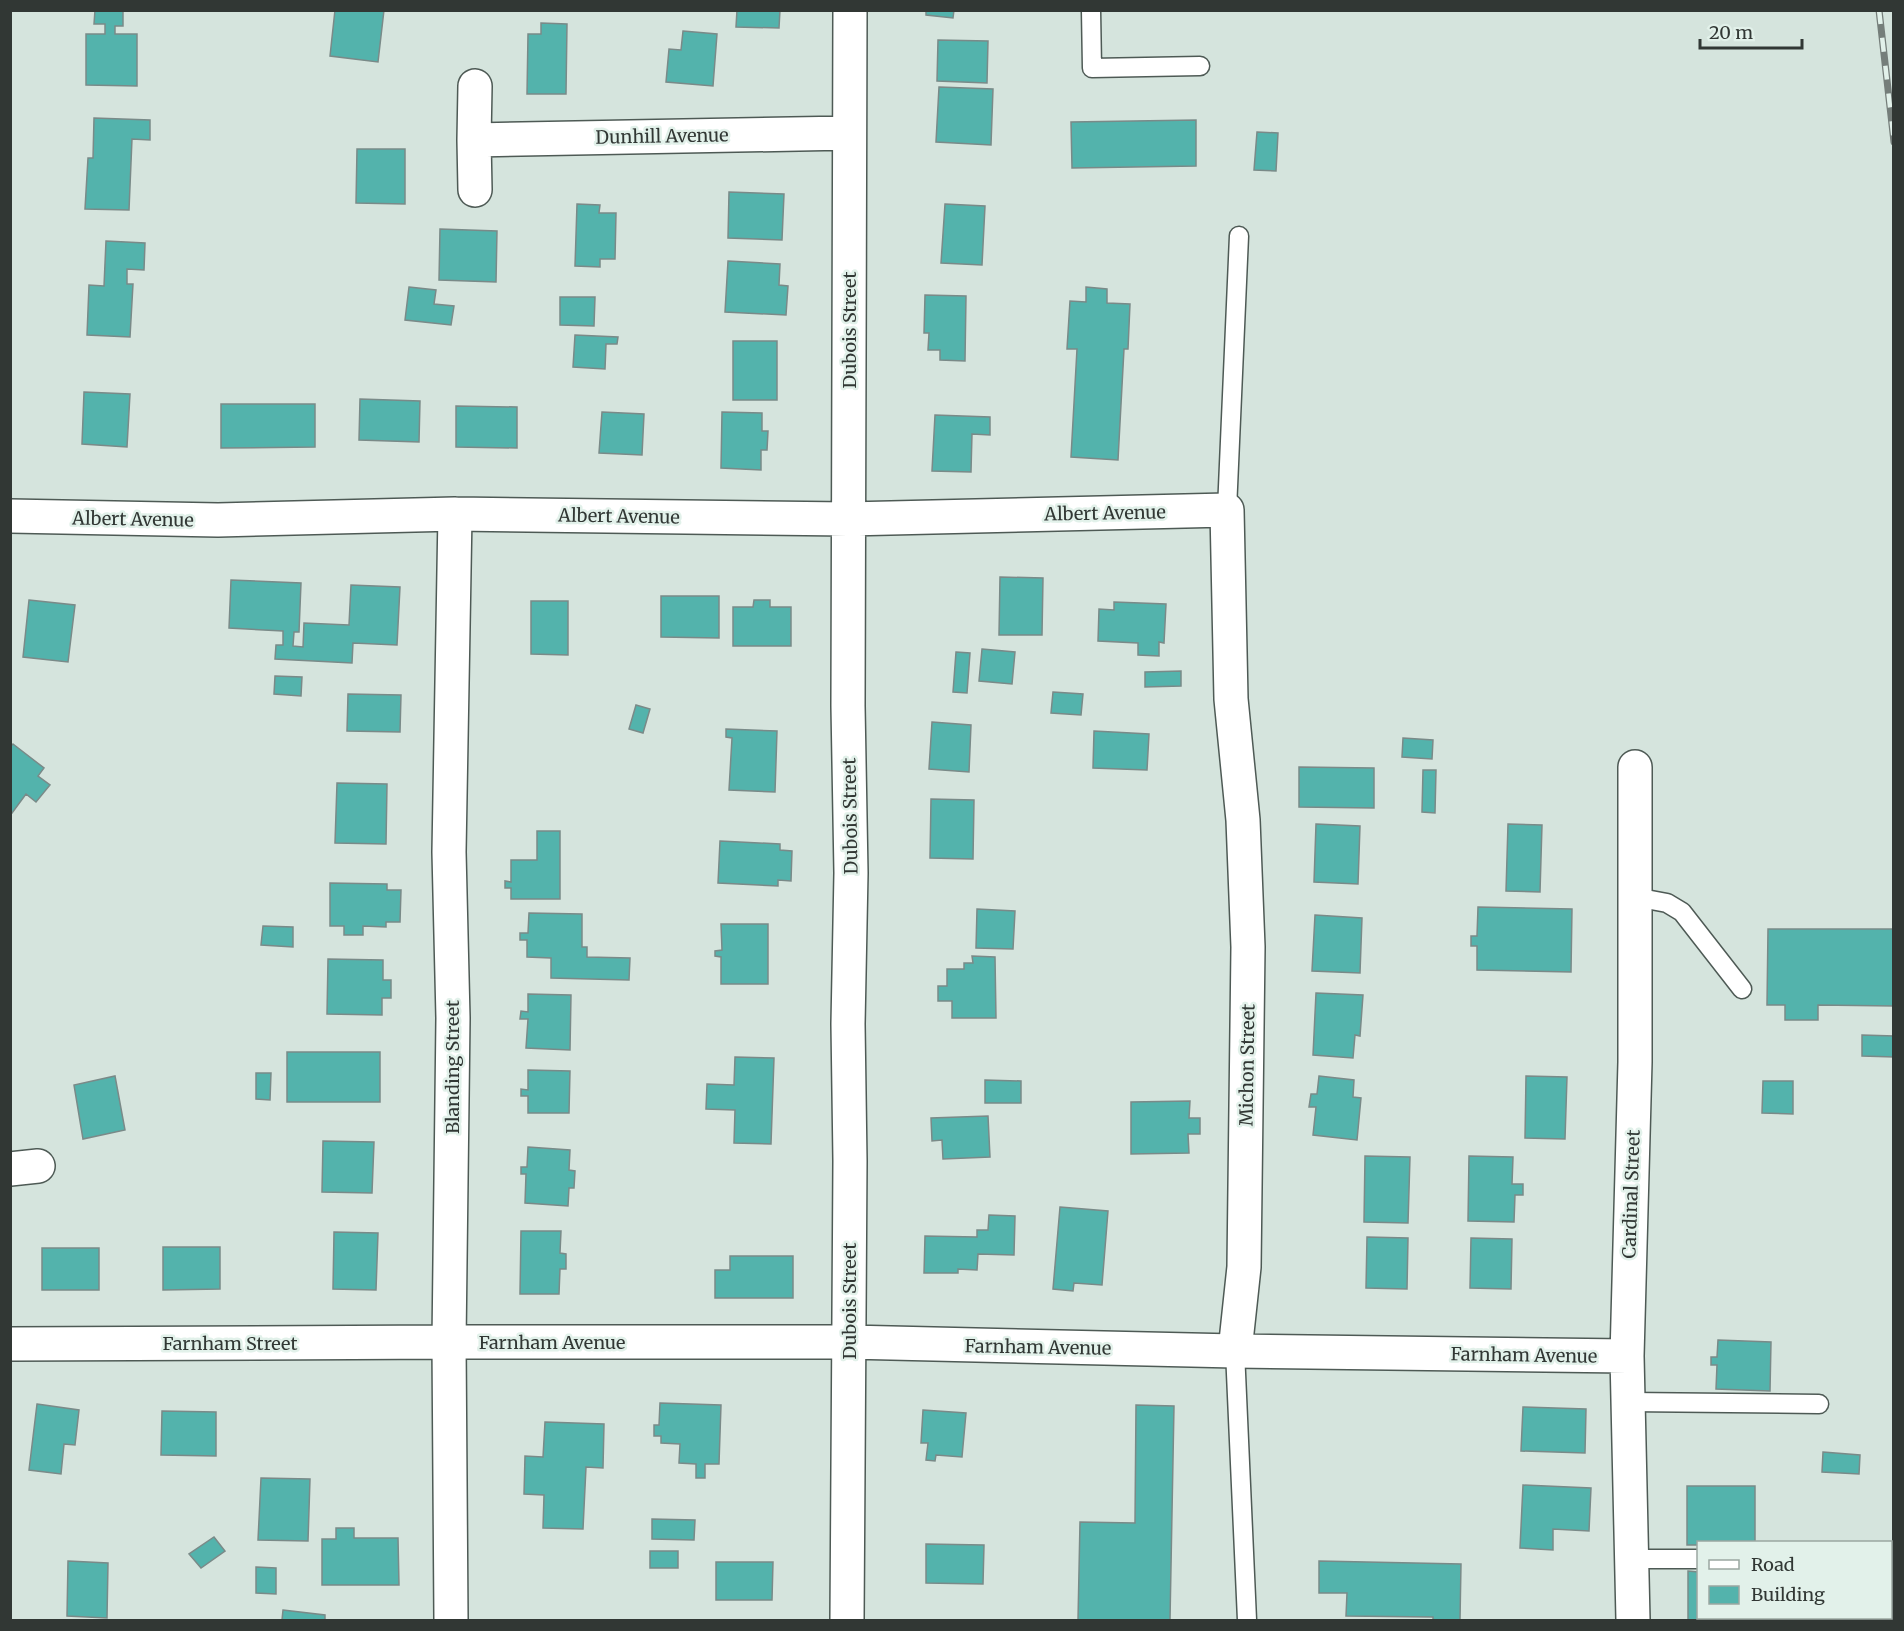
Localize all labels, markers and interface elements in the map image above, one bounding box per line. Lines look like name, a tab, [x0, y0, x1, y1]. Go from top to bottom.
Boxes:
scale bar	[1700, 12, 1802, 50]
text: 20 m	[1709, 21, 1753, 44]
street label: Dunhill Avenue	[595, 123, 729, 149]
street label: Dubois Street	[838, 272, 861, 388]
street label: Albert Avenue	[1043, 500, 1166, 526]
street label: Albert Avenue	[557, 503, 680, 529]
street label: Albert Avenue	[71, 506, 194, 532]
street label: Dubois Street	[837, 757, 863, 875]
street label: Blanding Street	[441, 1000, 464, 1134]
street label: Michon Street	[1234, 1004, 1260, 1126]
street label: Cardinal Street	[1617, 1129, 1645, 1259]
street label: Dubois Street	[838, 1243, 861, 1359]
street label: Farnham Avenue	[479, 1331, 625, 1354]
street label: Farnham Street	[162, 1332, 298, 1355]
street label: Farnham Avenue	[964, 1334, 1112, 1360]
street label: Farnham Avenue	[1450, 1342, 1598, 1368]
legend	[1697, 1541, 1892, 1619]
text: Road	[1751, 1553, 1795, 1576]
text: Building	[1751, 1583, 1825, 1606]

